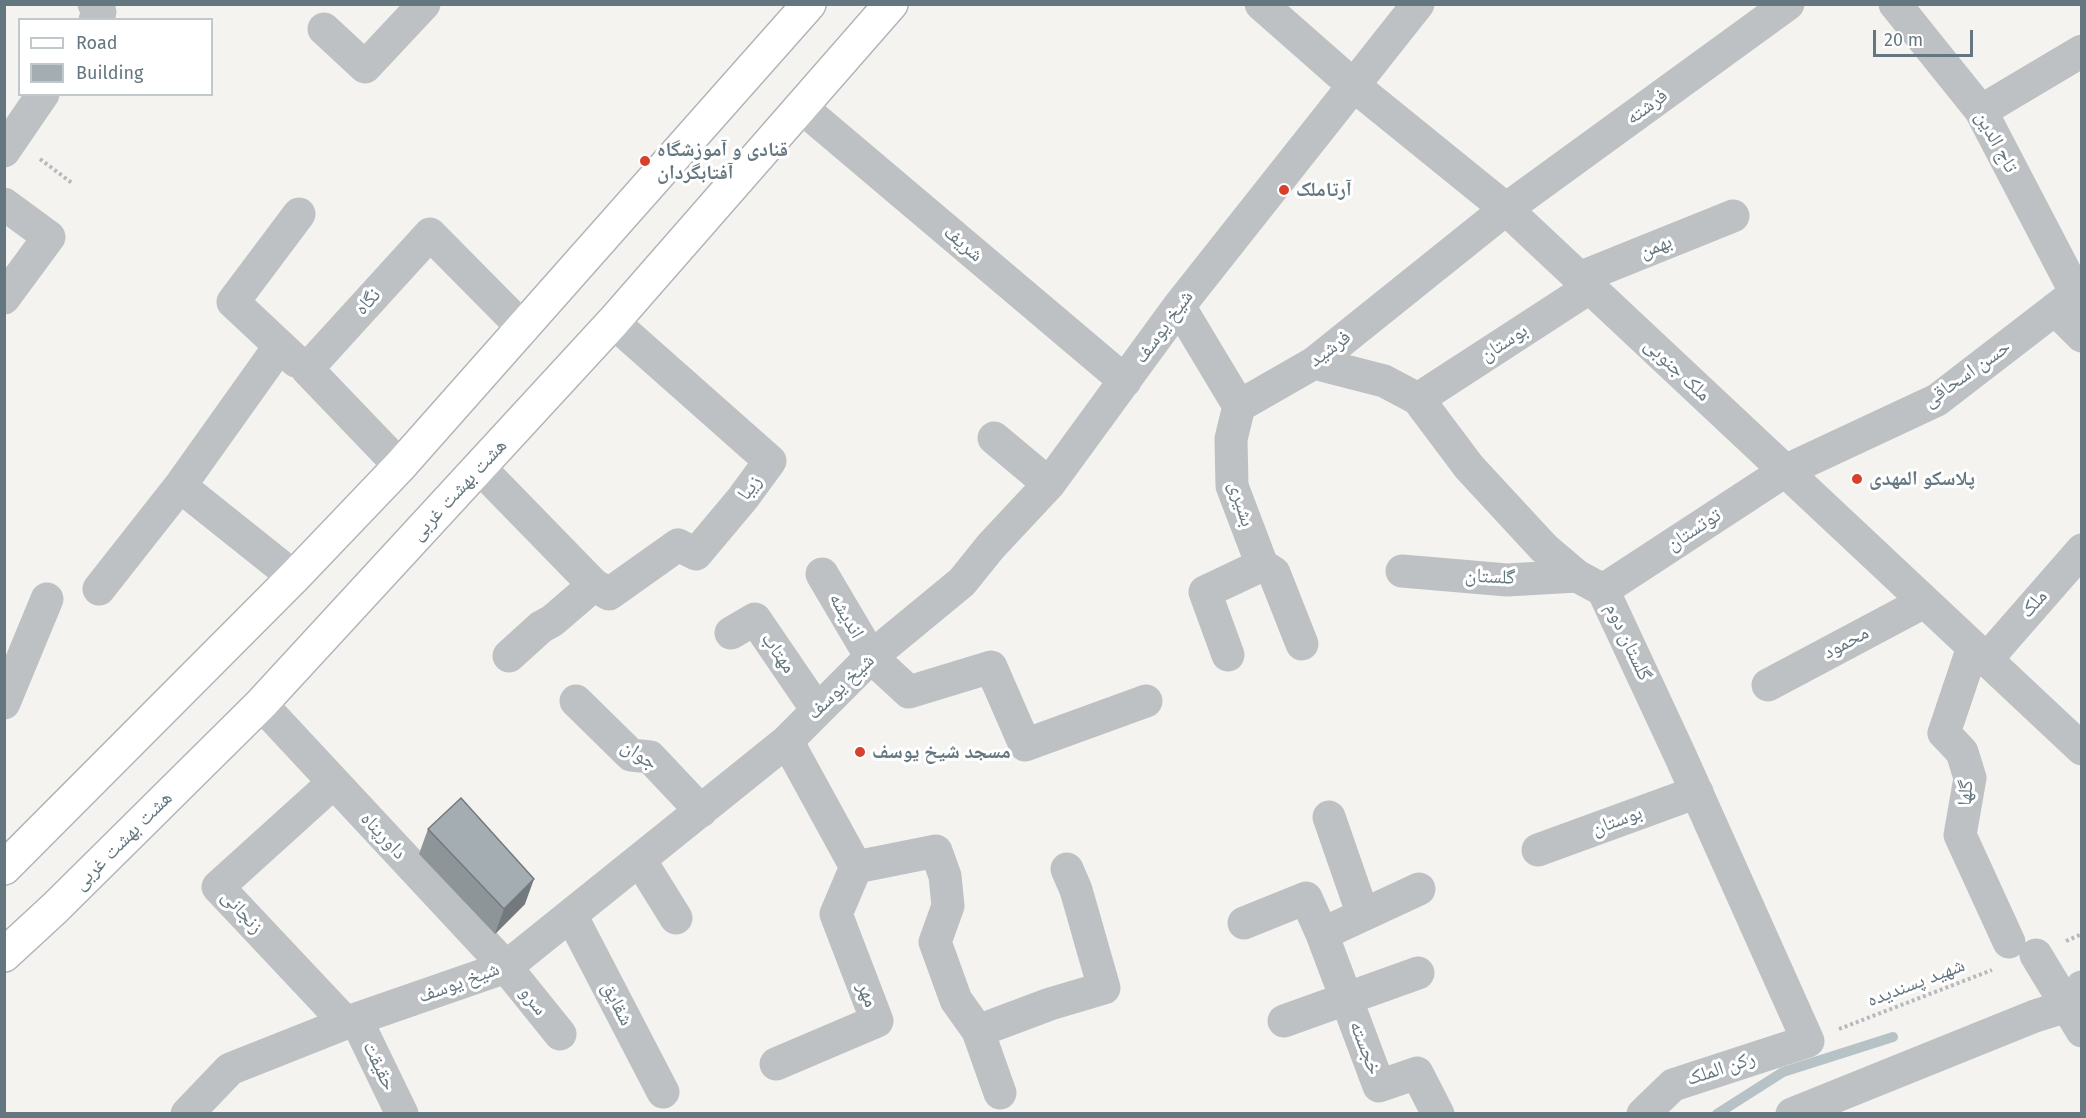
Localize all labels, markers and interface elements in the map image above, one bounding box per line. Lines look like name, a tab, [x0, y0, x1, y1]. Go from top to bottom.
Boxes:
legend	[18, 18, 213, 96]
scale bar	[1876, 18, 1976, 56]
text: 20 m	[1884, 29, 1923, 51]
text: Road	[76, 32, 118, 54]
text: Building	[76, 62, 143, 84]
street label: فرشته	[1621, 84, 1673, 130]
street label: تاج الدین	[1969, 107, 2023, 177]
place label: قنادی و آموزشگاه آفتابگردان	[657, 138, 788, 185]
marker: قنادی و آموزشگاه آفتابگردان	[638, 154, 652, 168]
place label: آرتاملک	[1296, 178, 1352, 202]
marker: آرتاملک	[1277, 183, 1291, 197]
street label: شریف	[938, 221, 988, 267]
street label: بهمن	[1636, 230, 1676, 264]
street label: نگاه	[350, 284, 386, 320]
street label: شیخ یوسف	[1129, 286, 1199, 368]
street label: بوستان	[1476, 319, 1532, 367]
street label: فرشید	[1304, 325, 1356, 373]
street label: ملک جنوبی	[1639, 333, 1715, 407]
street label: حسن اسحاقی	[1919, 335, 2015, 413]
street label: هشت بهشت غربی	[406, 434, 512, 546]
place label: پلاسکو المهدی	[1869, 467, 1975, 491]
street label: زیبا	[733, 471, 767, 505]
marker: پلاسکو المهدی	[1850, 472, 1864, 486]
street label: بشیری	[1223, 478, 1259, 530]
street label: توتستان	[1662, 504, 1726, 556]
street label: گلستان	[1464, 564, 1516, 590]
street label: ملک	[2015, 585, 2053, 623]
street label: اندیشه	[823, 589, 869, 643]
street label: گلستان دوم	[1600, 599, 1656, 685]
street label: محمود	[1819, 621, 1873, 665]
street label: مهتاب	[755, 628, 801, 678]
street label: شیخ یوسف	[802, 649, 880, 725]
street label: جوان	[616, 734, 662, 776]
place label: مسجد شیخ یوسف	[872, 740, 1011, 764]
marker: مسجد شیخ یوسف	[853, 745, 867, 759]
street label: گلها	[1953, 779, 1979, 807]
street label: هشت بهشت غربی	[68, 786, 178, 896]
street label: بوستان	[1588, 801, 1646, 841]
street label: داورپناه	[355, 807, 411, 865]
street label: زنجانی	[216, 885, 268, 939]
street label: شهید پسندیده	[1864, 953, 1968, 1013]
street label: شیخ یوسف	[415, 957, 503, 1009]
street label: شقایق	[596, 978, 638, 1030]
street label: مهر	[851, 979, 883, 1011]
street label: سرو	[514, 982, 552, 1020]
street label: خجسته	[1344, 1018, 1386, 1078]
street label: حقیقت	[357, 1037, 401, 1095]
street label: رکن الملک	[1684, 1047, 1758, 1091]

